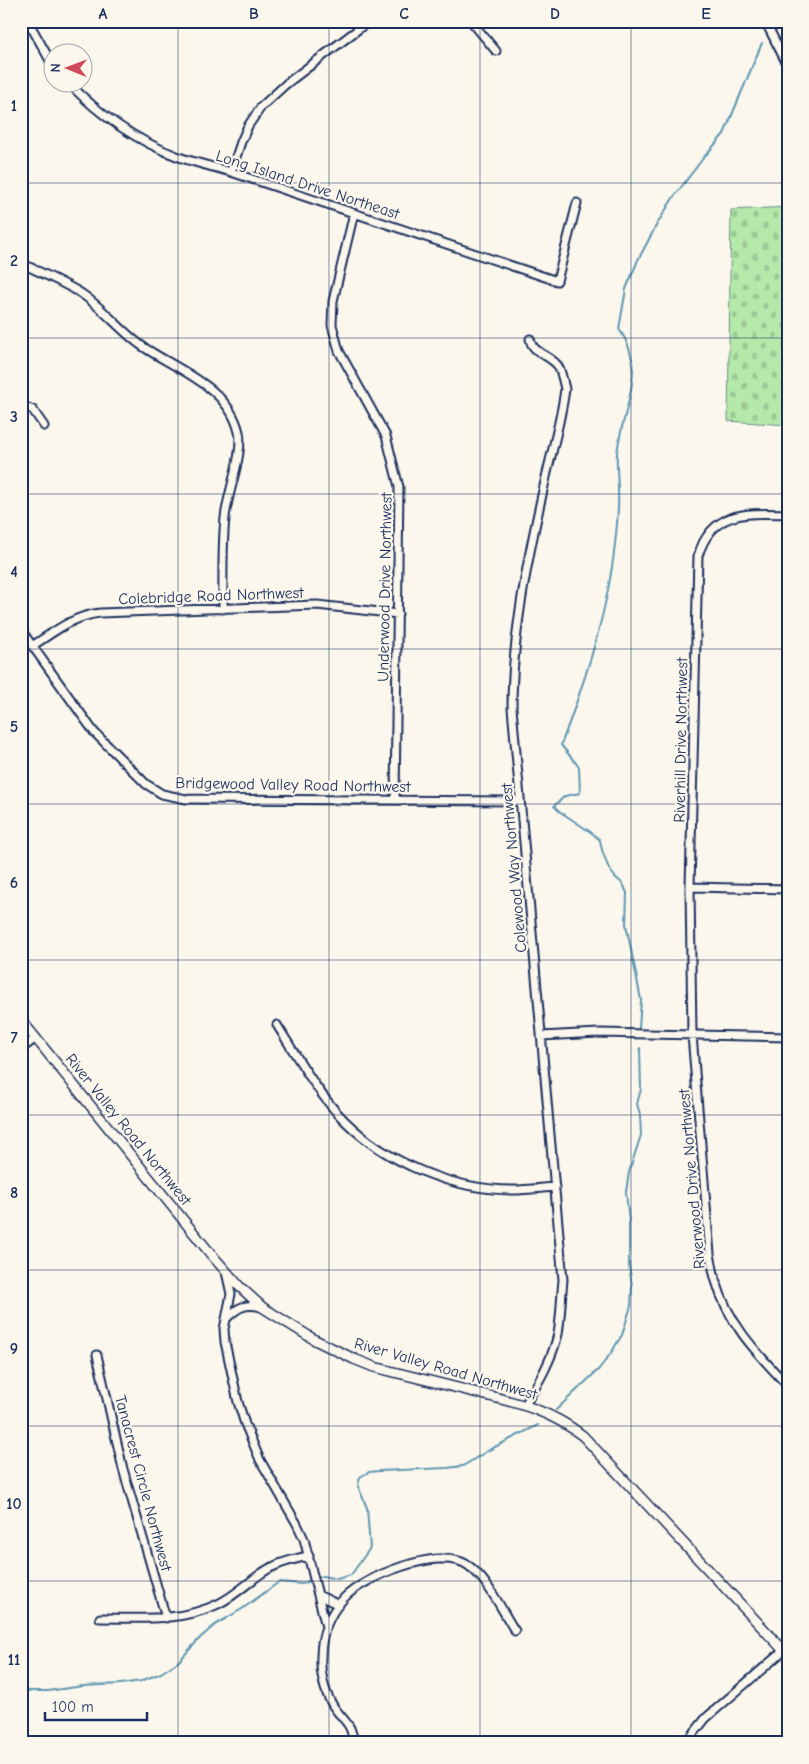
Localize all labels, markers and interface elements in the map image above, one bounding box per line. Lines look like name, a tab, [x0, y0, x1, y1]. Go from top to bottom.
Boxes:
text: A	[99, 5, 108, 23]
text: B	[249, 5, 259, 23]
text: C	[399, 5, 409, 23]
text: D	[550, 5, 560, 23]
text: E	[701, 5, 711, 23]
north arrow	[42, 42, 92, 92]
text: N	[47, 63, 64, 72]
text: 1	[11, 97, 17, 115]
street label: Long Island Drive Northeast	[214, 147, 402, 223]
text: 2	[10, 252, 18, 270]
text: 3	[10, 408, 18, 426]
street label: Underwood Drive Northwest	[374, 492, 396, 682]
text: 4	[10, 563, 18, 581]
street label: Colebridge Road Northwest	[118, 584, 305, 608]
street label: Riverhill Drive Northwest	[671, 657, 691, 823]
text: 5	[10, 718, 18, 736]
street label: Bridgewood Valley Road Northwest	[175, 774, 411, 796]
street label: Colewood Way Northwest	[498, 782, 530, 954]
text: 6	[10, 874, 18, 892]
text: 7	[10, 1029, 18, 1047]
street label: River Valley Road Northwest	[62, 1050, 195, 1209]
street label: Riverwood Drive Northwest	[675, 1088, 709, 1270]
text: 8	[10, 1184, 18, 1202]
street label: River Valley Road Northwest	[352, 1334, 540, 1404]
text: 9	[10, 1340, 18, 1358]
street label: Tanacrest Circle Northwest	[111, 1393, 175, 1574]
text: 10	[6, 1495, 22, 1513]
text: 11	[8, 1651, 20, 1669]
scale bar	[45, 1689, 148, 1721]
text: 100 m	[52, 1698, 94, 1716]

